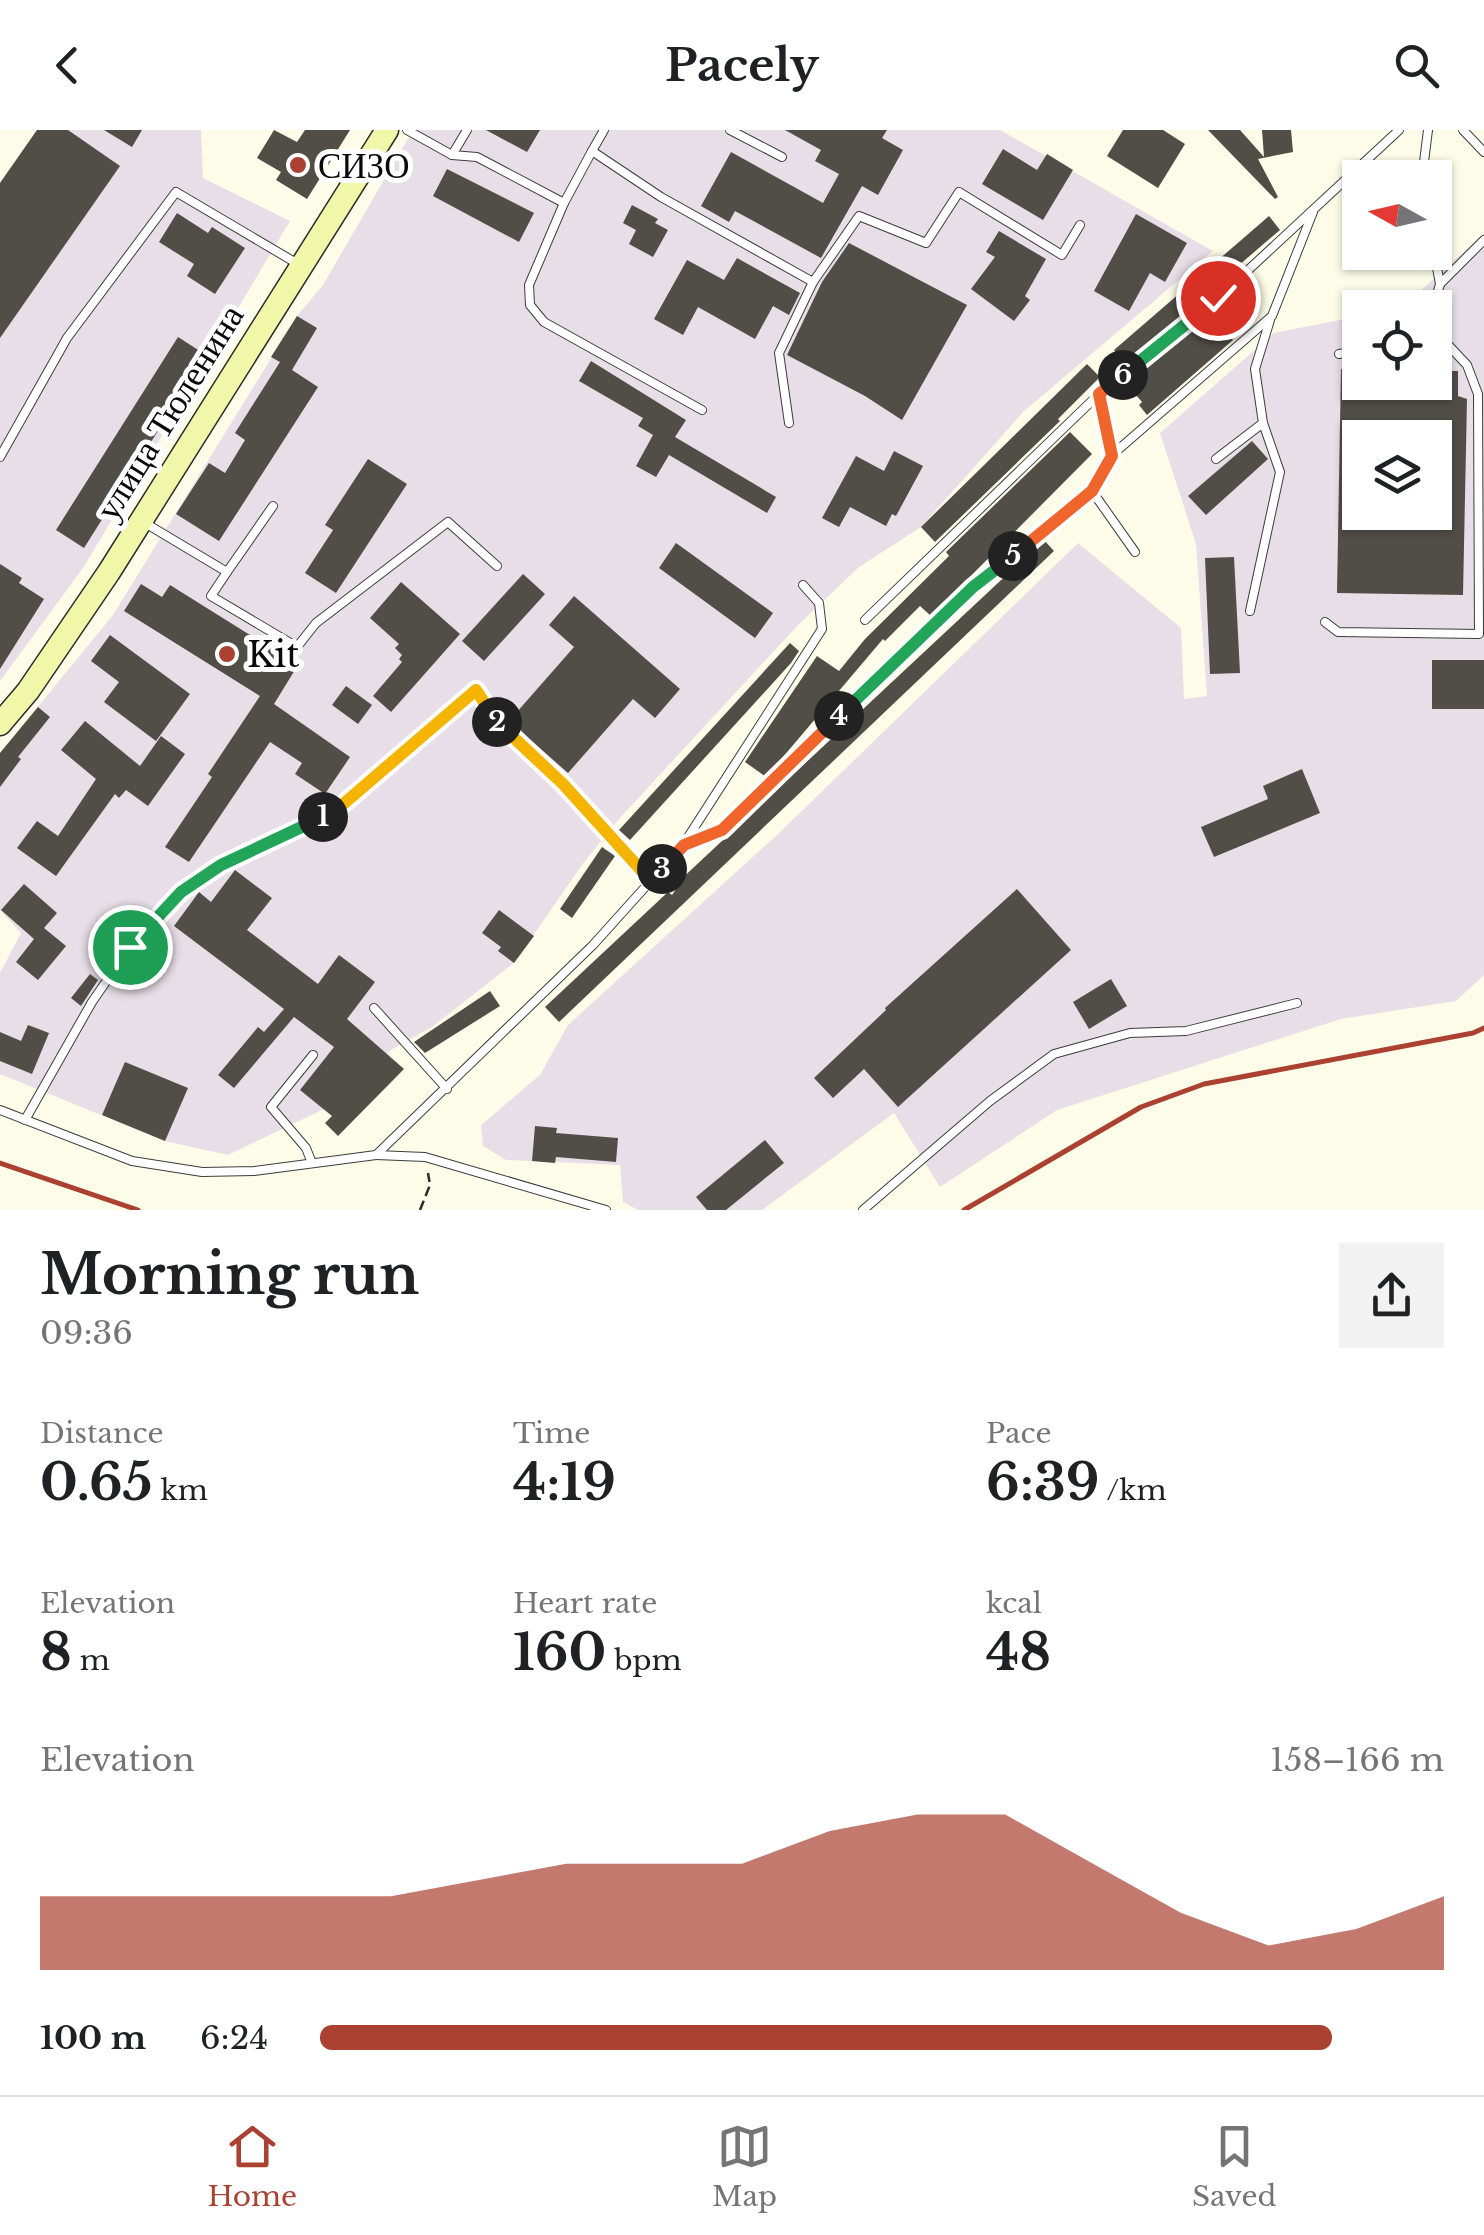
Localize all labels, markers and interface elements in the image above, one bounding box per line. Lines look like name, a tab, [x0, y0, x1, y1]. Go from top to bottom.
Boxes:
text: Pacely	[665, 37, 819, 93]
icon: back	[40, 38, 95, 93]
icon: search	[1389, 38, 1444, 93]
place label: СИЗО	[318, 144, 409, 187]
marker: СИЗО	[287, 154, 309, 176]
north arrow	[1342, 160, 1452, 270]
map controls	[1342, 160, 1452, 530]
pin	[1176, 256, 1261, 341]
icon: check	[1191, 271, 1246, 326]
button: locate	[1342, 290, 1452, 400]
street label: улица Тюленина	[86, 296, 253, 528]
pin: 6	[1098, 350, 1148, 400]
text: 6	[1114, 357, 1132, 392]
button: layers	[1342, 420, 1452, 530]
pin: 5	[988, 531, 1038, 581]
text: 5	[1005, 538, 1021, 573]
place label: Kit	[247, 633, 299, 676]
marker: Kit	[216, 643, 238, 665]
pin: 4	[814, 691, 864, 741]
pin: 2	[472, 697, 522, 747]
text: 4	[830, 698, 848, 733]
text: 2	[488, 704, 506, 739]
pin: 1	[298, 792, 348, 842]
text: 1	[317, 799, 329, 834]
pin: 3	[637, 844, 687, 894]
text: 3	[653, 851, 671, 886]
pin	[88, 905, 173, 990]
icon: arrive	[103, 920, 158, 975]
text: Morning run	[40, 1241, 419, 1309]
button: share	[1339, 1243, 1444, 1348]
text: 09:36	[40, 1313, 133, 1353]
text: Distance	[40, 1416, 163, 1451]
text: Time	[513, 1416, 590, 1451]
text: Pace	[986, 1416, 1051, 1451]
text: 0.65	[40, 1451, 153, 1514]
text: 4:19	[513, 1451, 616, 1514]
text: 6:39	[986, 1451, 1099, 1514]
text: km	[153, 1473, 208, 1508]
text: /km	[1099, 1473, 1167, 1508]
text: Elevation	[40, 1586, 175, 1621]
text: Heart rate	[513, 1586, 657, 1621]
text: kcal	[986, 1586, 1042, 1621]
text: 8	[40, 1621, 72, 1684]
text: 160	[513, 1621, 606, 1684]
text: 48	[986, 1621, 1051, 1684]
text: m	[72, 1643, 110, 1678]
text: bpm	[606, 1643, 682, 1678]
text: Elevation	[40, 1740, 194, 1780]
text: 158–166 m	[1270, 1740, 1444, 1780]
text: 100 m	[40, 2018, 146, 2058]
text: 6:24	[200, 2018, 268, 2058]
tab: Home	[207, 2119, 297, 2214]
tab: Map	[712, 2119, 777, 2214]
tab: Saved	[1192, 2119, 1276, 2214]

